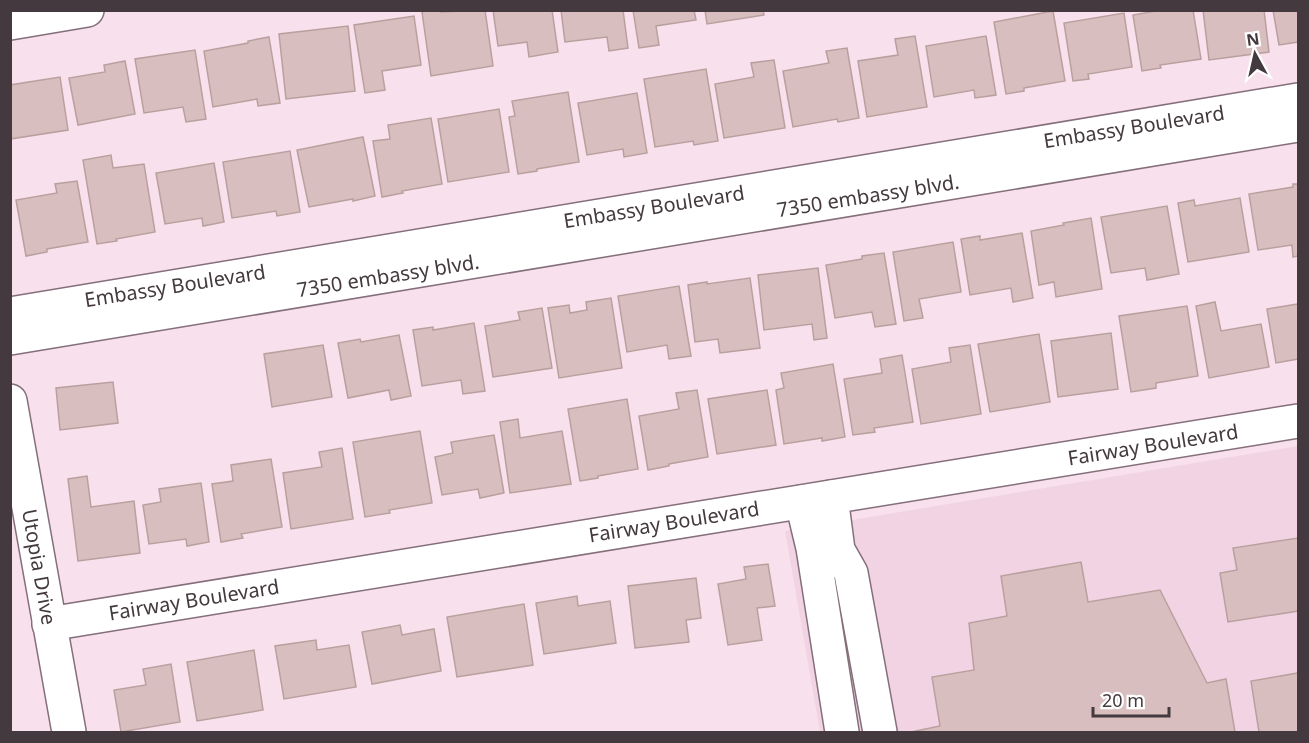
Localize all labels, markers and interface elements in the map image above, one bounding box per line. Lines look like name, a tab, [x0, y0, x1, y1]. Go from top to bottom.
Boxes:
north arrow	[1225, 24, 1285, 84]
text: N	[1245, 27, 1261, 51]
street label: Embassy Boulevard	[1041, 99, 1226, 154]
street label: 7350 embassy blvd.	[775, 168, 961, 223]
street label: Embassy Boulevard	[561, 179, 746, 234]
street label: 7350 embassy blvd.	[295, 248, 481, 303]
street label: Embassy Boulevard	[82, 258, 267, 313]
street label: Fairway Boulevard	[1066, 418, 1240, 471]
street label: Fairway Boulevard	[587, 495, 761, 548]
street label: Utopia Drive	[16, 507, 63, 627]
street label: Fairway Boulevard	[107, 573, 281, 626]
scale bar	[1093, 680, 1170, 718]
text: 20 m	[1102, 688, 1144, 712]

